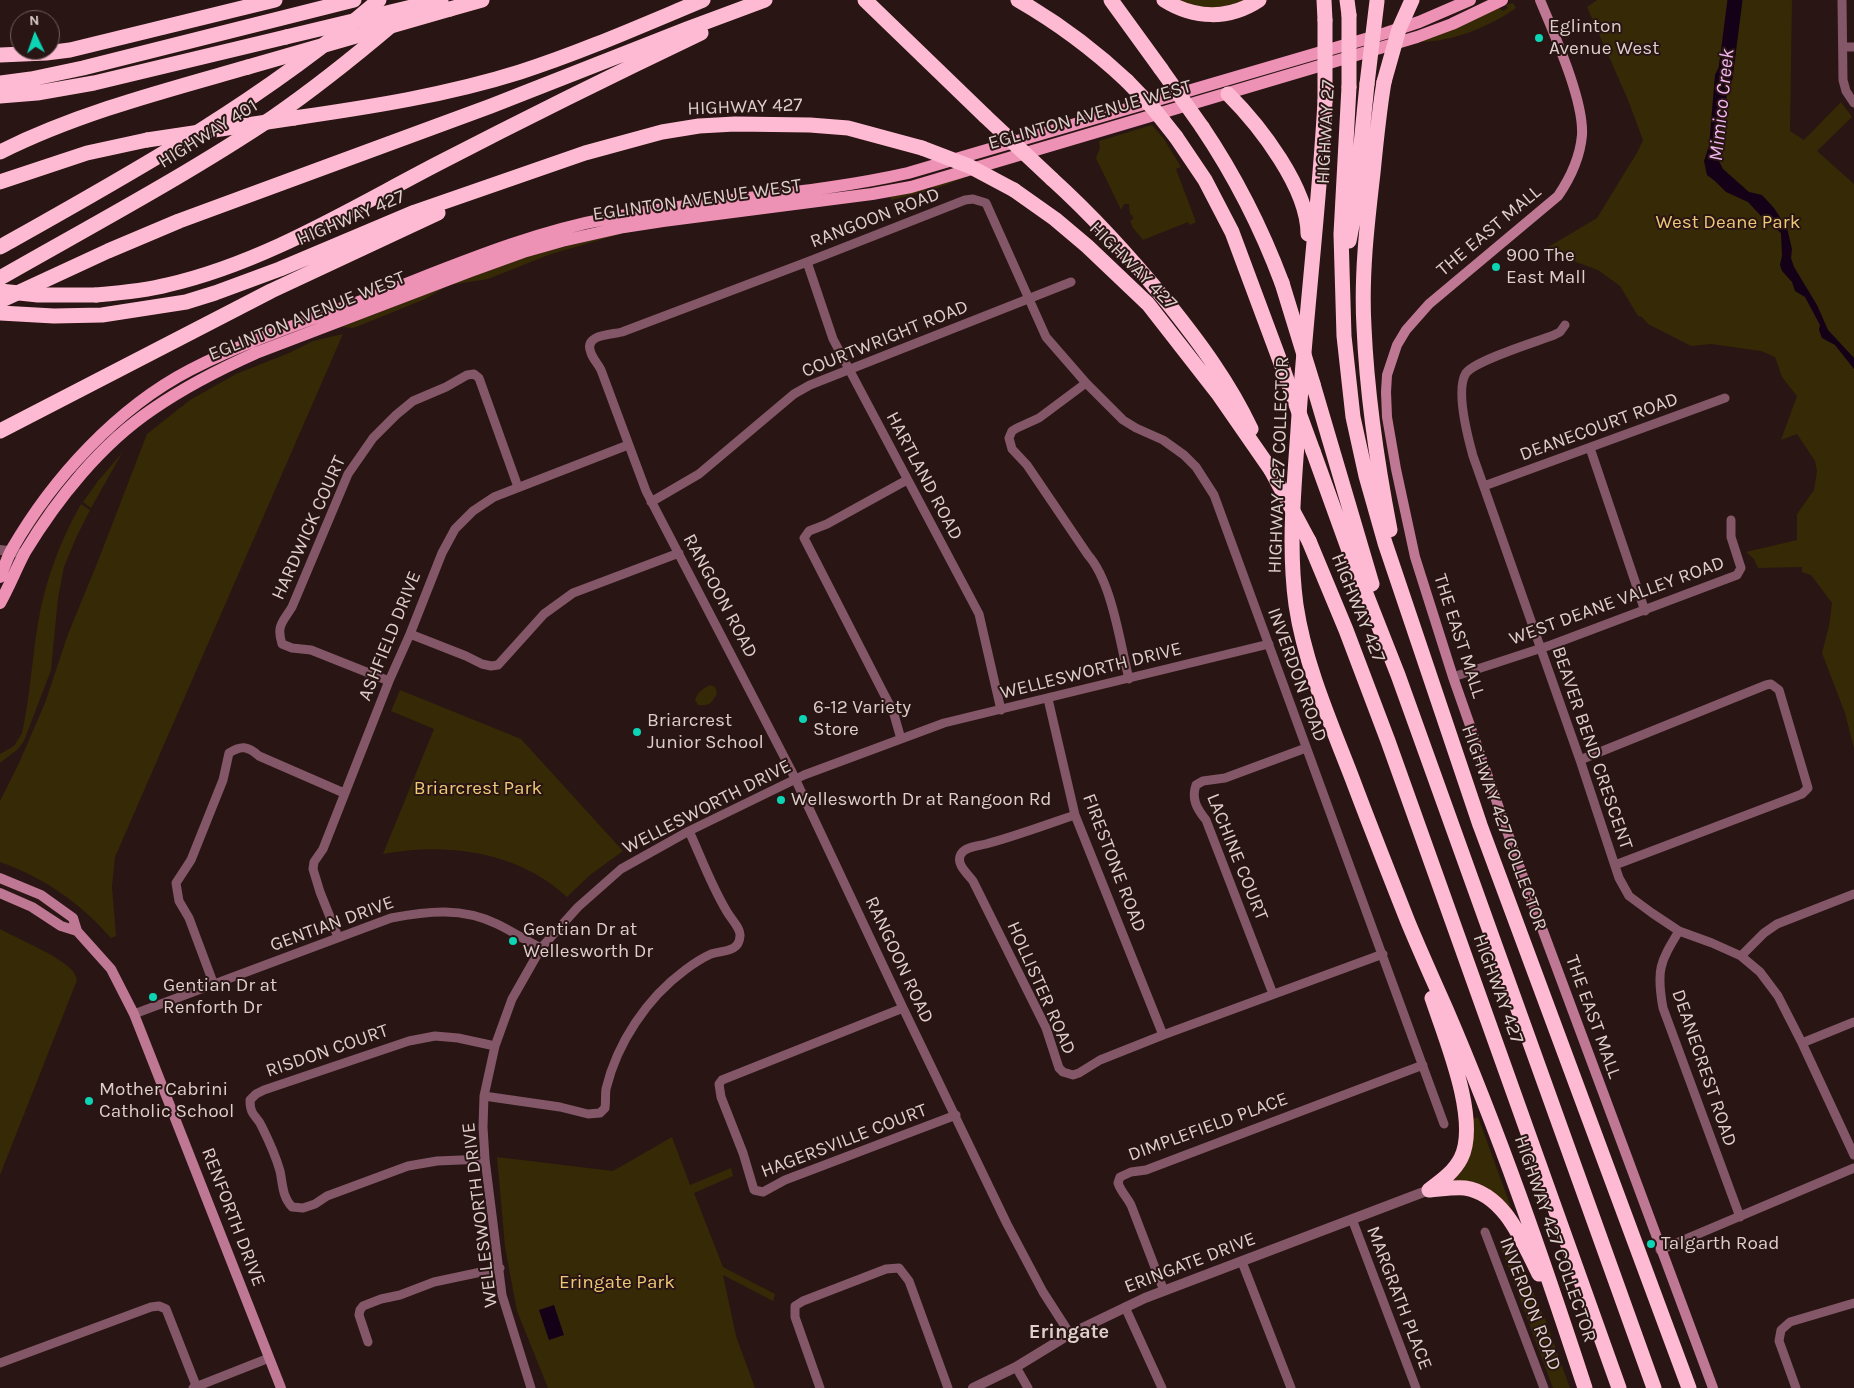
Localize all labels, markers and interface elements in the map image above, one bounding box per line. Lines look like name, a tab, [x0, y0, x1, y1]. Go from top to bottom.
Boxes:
north arrow	[10, 10, 60, 60]
text: N	[29, 12, 40, 29]
place label: Eglinton Avenue West	[1549, 16, 1659, 60]
marker: Eglinton Avenue West	[1533, 32, 1545, 44]
water label: Mimico Creek	[1704, 48, 1740, 162]
street label: EGLINTON AVENUE WEST	[986, 75, 1194, 155]
street label: HIGHWAY 27	[1312, 79, 1340, 185]
street label: HIGHWAY 401	[154, 94, 262, 174]
street label: HIGHWAY 427	[687, 94, 803, 120]
street label: EGLINTON AVENUE WEST	[591, 174, 803, 226]
street label: THE EAST MALL	[1432, 181, 1546, 281]
street label: RANGOON ROAD	[807, 183, 943, 253]
street label: HIGHWAY 427	[294, 185, 408, 251]
park label: West Deane Park	[1656, 212, 1800, 234]
street label: HIGHWAY 427	[1084, 217, 1182, 315]
place label: 900 The East Mall	[1506, 245, 1586, 289]
marker: 900 The East Mall	[1490, 261, 1502, 273]
street label: EGLINTON AVENUE WEST	[205, 266, 409, 366]
street label: COURTWRIGHT ROAD	[798, 295, 972, 383]
street label: HIGHWAY 427 COLLECTOR	[1264, 356, 1294, 574]
street label: DEANECOURT ROAD	[1517, 388, 1681, 466]
street label: HARTLAND ROAD	[881, 408, 967, 544]
street label: HARDWICK COURT	[267, 452, 351, 604]
street label: RANGOON ROAD	[678, 530, 762, 662]
street label: HIGHWAY 427	[1326, 550, 1390, 666]
street label: WEST DEANE VALLEY ROAD	[1506, 551, 1728, 651]
street label: ASHFIELD DRIVE	[354, 568, 426, 704]
street label: THE EAST MALL	[1428, 571, 1490, 701]
street label: INVERDON ROAD	[1262, 605, 1332, 745]
street label: WELLESWORTH DRIVE	[998, 637, 1184, 705]
street label: BEAVER BEND CRESCENT	[1547, 643, 1637, 853]
place label: 6-12 Variety Store	[813, 697, 911, 741]
place label: Briarcrest Junior School	[647, 710, 764, 754]
marker: 6-12 Variety Store	[797, 713, 809, 725]
street label: HIGHWAY 427 COLLECTOR	[1456, 722, 1552, 934]
marker: Briarcrest Junior School	[631, 726, 643, 738]
street label: WELLESWORTH DRIVE	[619, 755, 795, 859]
park label: Briarcrest Park	[414, 778, 542, 800]
place label: Wellesworth Dr at Rangoon Rd	[791, 789, 1052, 811]
street label: LACHINE COURT	[1201, 790, 1273, 924]
street label: FIRESTONE ROAD	[1077, 791, 1151, 935]
marker: Wellesworth Dr at Rangoon Rd	[775, 794, 787, 806]
street label: GENTIAN DRIVE	[267, 891, 397, 957]
street label: RANGOON ROAD	[860, 893, 938, 1027]
street label: HOLLISTER ROAD	[1001, 918, 1081, 1058]
place label: Gentian Dr at Wellesworth Dr	[523, 919, 653, 963]
street label: HIGHWAY 427	[1468, 931, 1528, 1047]
marker: Gentian Dr at Wellesworth Dr	[507, 935, 519, 947]
street label: THE EAST MALL	[1560, 952, 1626, 1082]
place label: Gentian Dr at Renforth Dr	[163, 975, 277, 1019]
street label: DEANECREST ROAD	[1666, 986, 1742, 1150]
marker: Gentian Dr at Renforth Dr	[147, 991, 159, 1003]
street label: RISDON COURT	[263, 1019, 391, 1083]
place label: Mother Cabrini Catholic School	[99, 1079, 234, 1123]
street label: DIMPLEFIELD PLACE	[1125, 1087, 1291, 1167]
marker: Mother Cabrini Catholic School	[83, 1095, 95, 1107]
street label: HAGERSVILLE COURT	[758, 1099, 930, 1183]
street label: WELLESWORTH DRIVE	[457, 1121, 503, 1309]
street label: HIGHWAY 427 COLLECTOR	[1509, 1133, 1601, 1345]
street label: RENFORTH DRIVE	[196, 1144, 270, 1290]
street label: MARGRATH PLACE	[1361, 1223, 1437, 1373]
street label: ERINGATE DRIVE	[1121, 1228, 1259, 1298]
place label: Talgarth Road	[1661, 1233, 1780, 1255]
street label: INVERDON ROAD	[1494, 1234, 1566, 1374]
marker: Talgarth Road	[1645, 1238, 1657, 1250]
park label: Eringate Park	[559, 1272, 675, 1294]
district label: Eringate	[1029, 1320, 1109, 1344]

